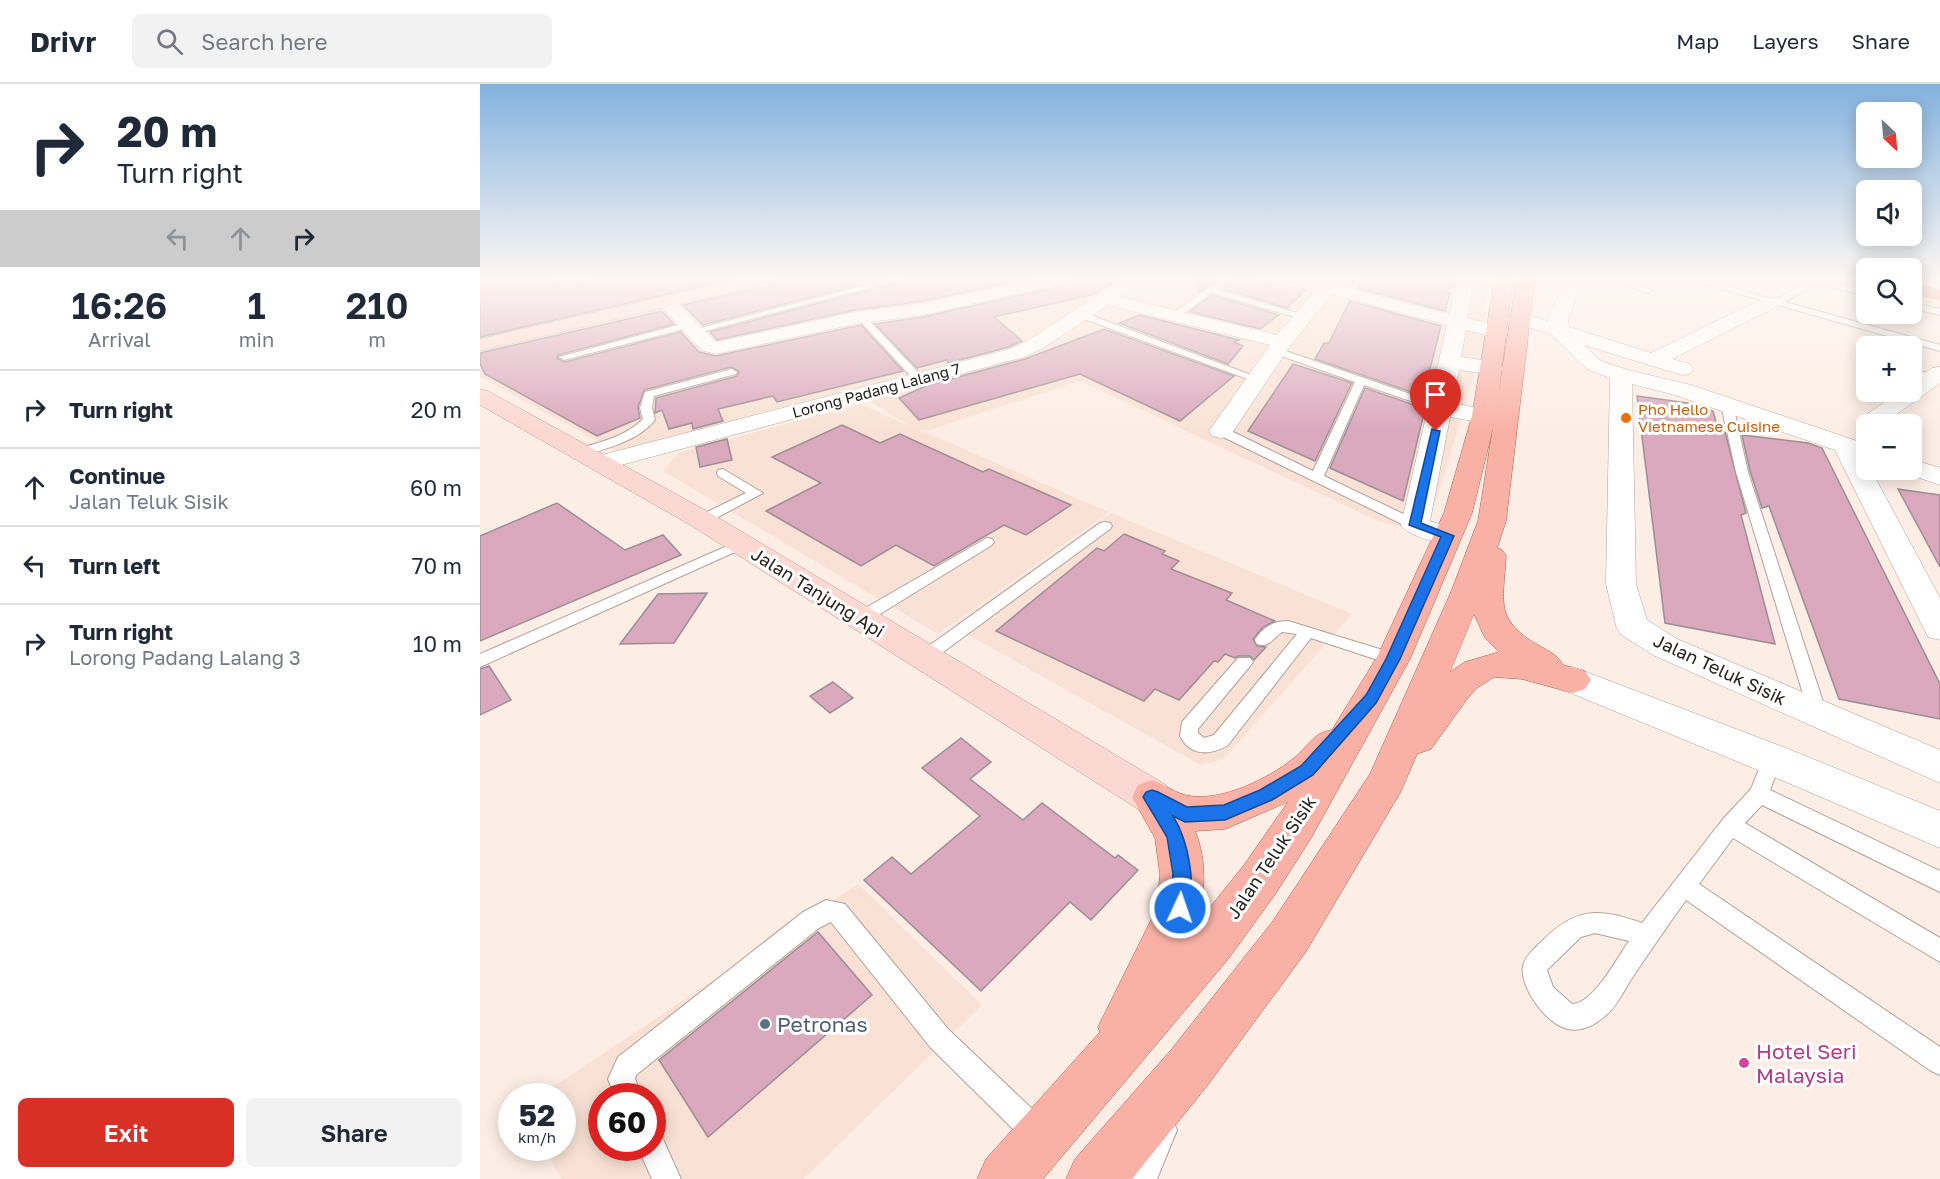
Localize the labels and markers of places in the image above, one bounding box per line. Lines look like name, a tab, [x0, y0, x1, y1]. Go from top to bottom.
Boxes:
pin	[1410, 369, 1461, 431]
place label: Pho Hello Vietnamese Cuisine	[1638, 400, 1780, 435]
marker: Pho Hello Vietnamese Cuisine	[1619, 411, 1633, 425]
place label: Petronas	[777, 1011, 868, 1037]
marker: Petronas	[758, 1017, 772, 1031]
place label: Hotel Seri Malaysia	[1756, 1038, 1857, 1088]
marker: Hotel Seri Malaysia	[1737, 1056, 1751, 1070]

